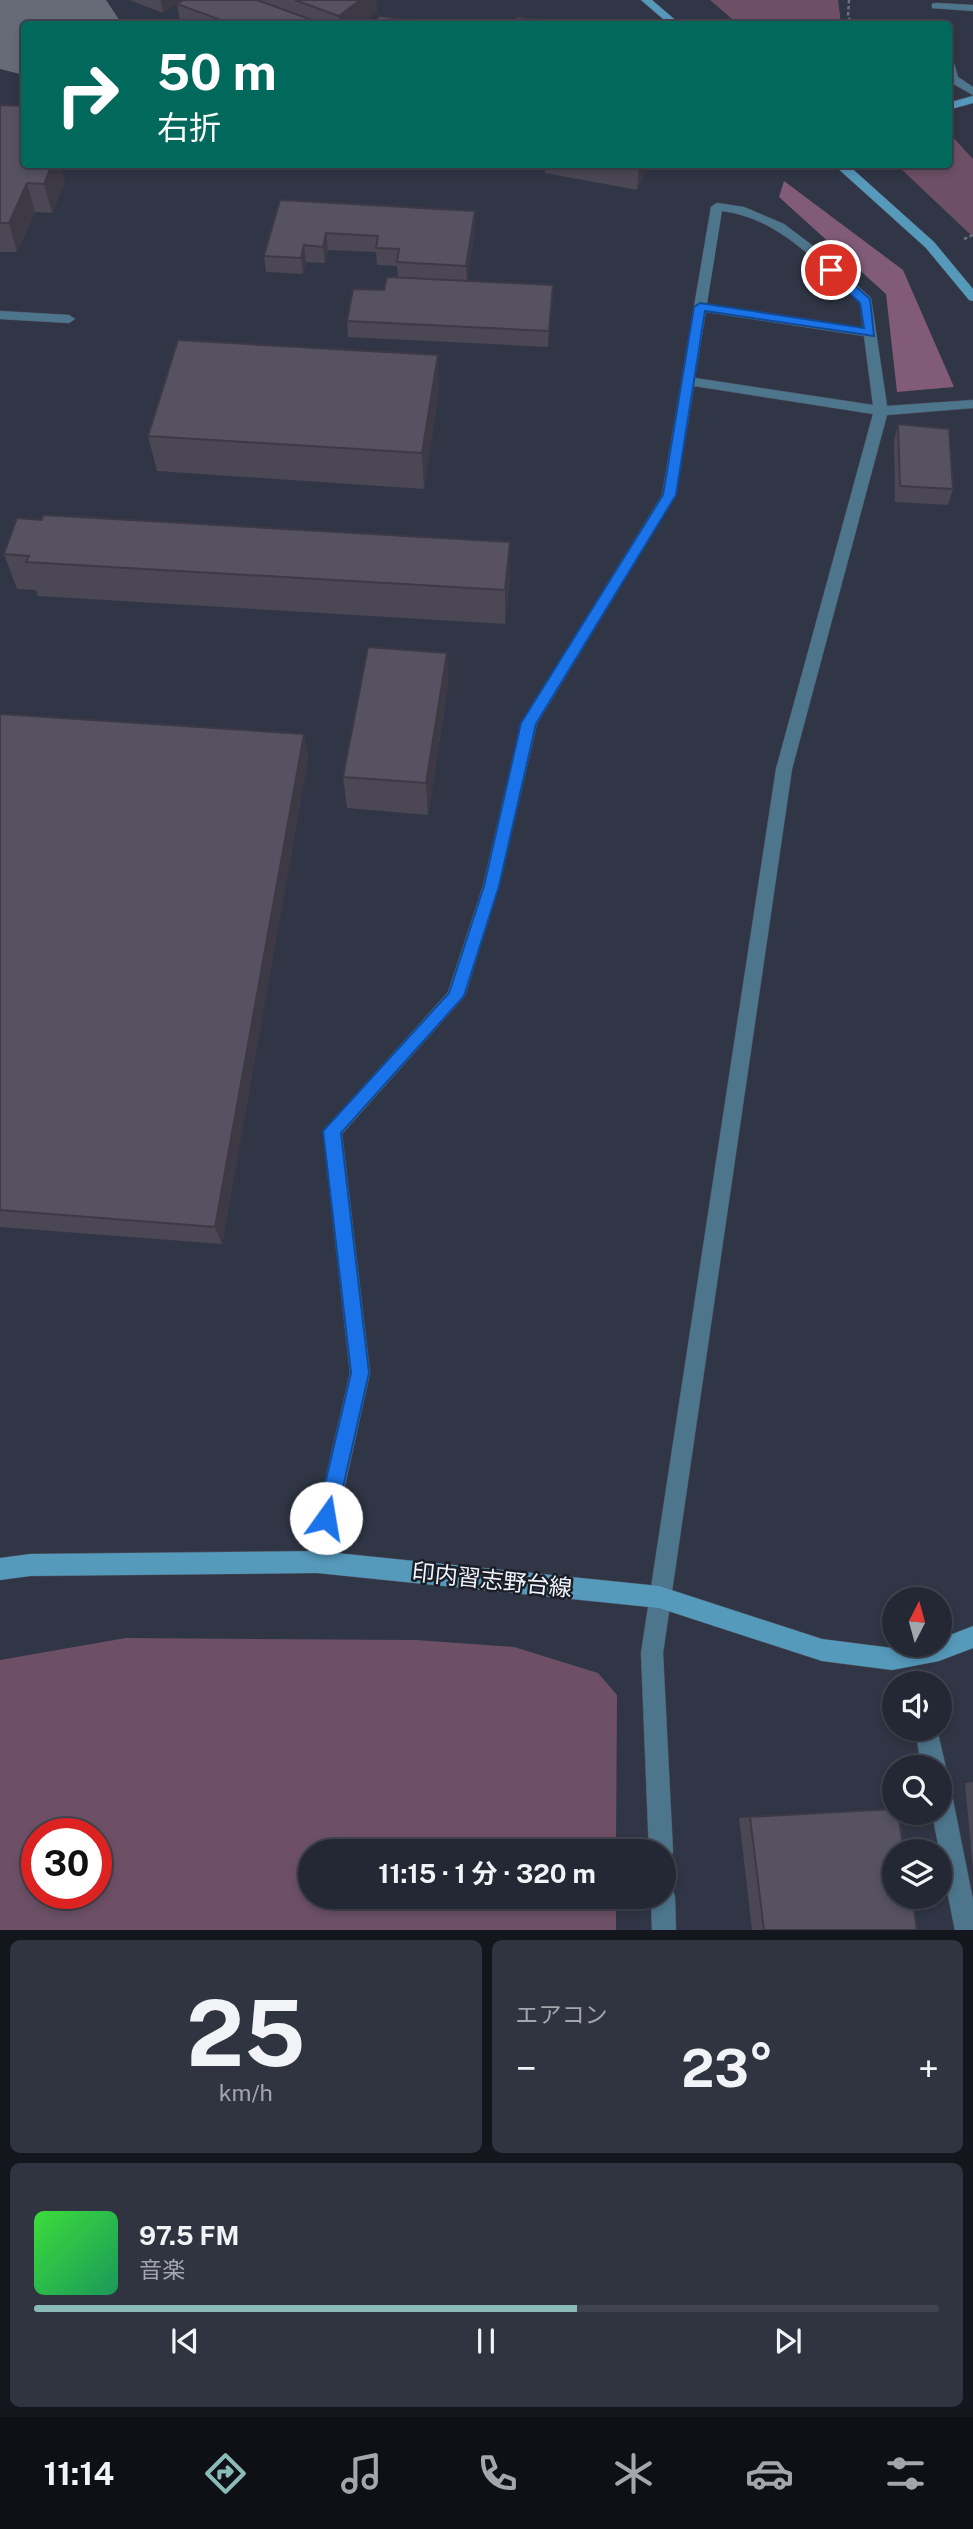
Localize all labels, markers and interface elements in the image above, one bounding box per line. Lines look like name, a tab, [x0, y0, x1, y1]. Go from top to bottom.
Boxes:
text: 50 m	[157, 43, 277, 101]
icon: right	[42, 49, 133, 140]
text: 右折	[157, 109, 221, 146]
pin	[801, 240, 861, 300]
icon: arrive	[812, 251, 850, 289]
position arrow	[289, 1481, 363, 1555]
street label: 印内習志野台線	[411, 1558, 574, 1601]
north arrow	[882, 1587, 952, 1657]
map controls	[882, 1587, 952, 1909]
button: sound	[882, 1671, 952, 1741]
button: search	[882, 1755, 952, 1825]
speed limit sign: 30	[21, 1818, 112, 1909]
button: layers	[882, 1839, 952, 1909]
text: 11:15 · 1 分 · 320 m	[378, 1858, 596, 1889]
text: 25	[186, 1980, 305, 2086]
text: エアコン	[516, 2001, 608, 2028]
text: 23°	[681, 2038, 773, 2099]
text: −	[516, 2046, 537, 2091]
text: +	[918, 2046, 939, 2091]
text: km/h	[219, 2079, 273, 2106]
text: 97.5 FM	[139, 2220, 239, 2251]
text: 音楽	[139, 2256, 185, 2283]
icon: previous	[166, 2322, 204, 2360]
icon: pause	[467, 2322, 505, 2360]
icon: next	[769, 2322, 807, 2360]
icon: directions	[201, 2449, 250, 2498]
icon: music	[337, 2449, 386, 2498]
icon: phone	[473, 2449, 522, 2498]
icon: climate	[609, 2449, 658, 2498]
icon: car	[745, 2449, 794, 2498]
icon: filters	[881, 2449, 930, 2498]
text: 11:14	[43, 2455, 114, 2492]

